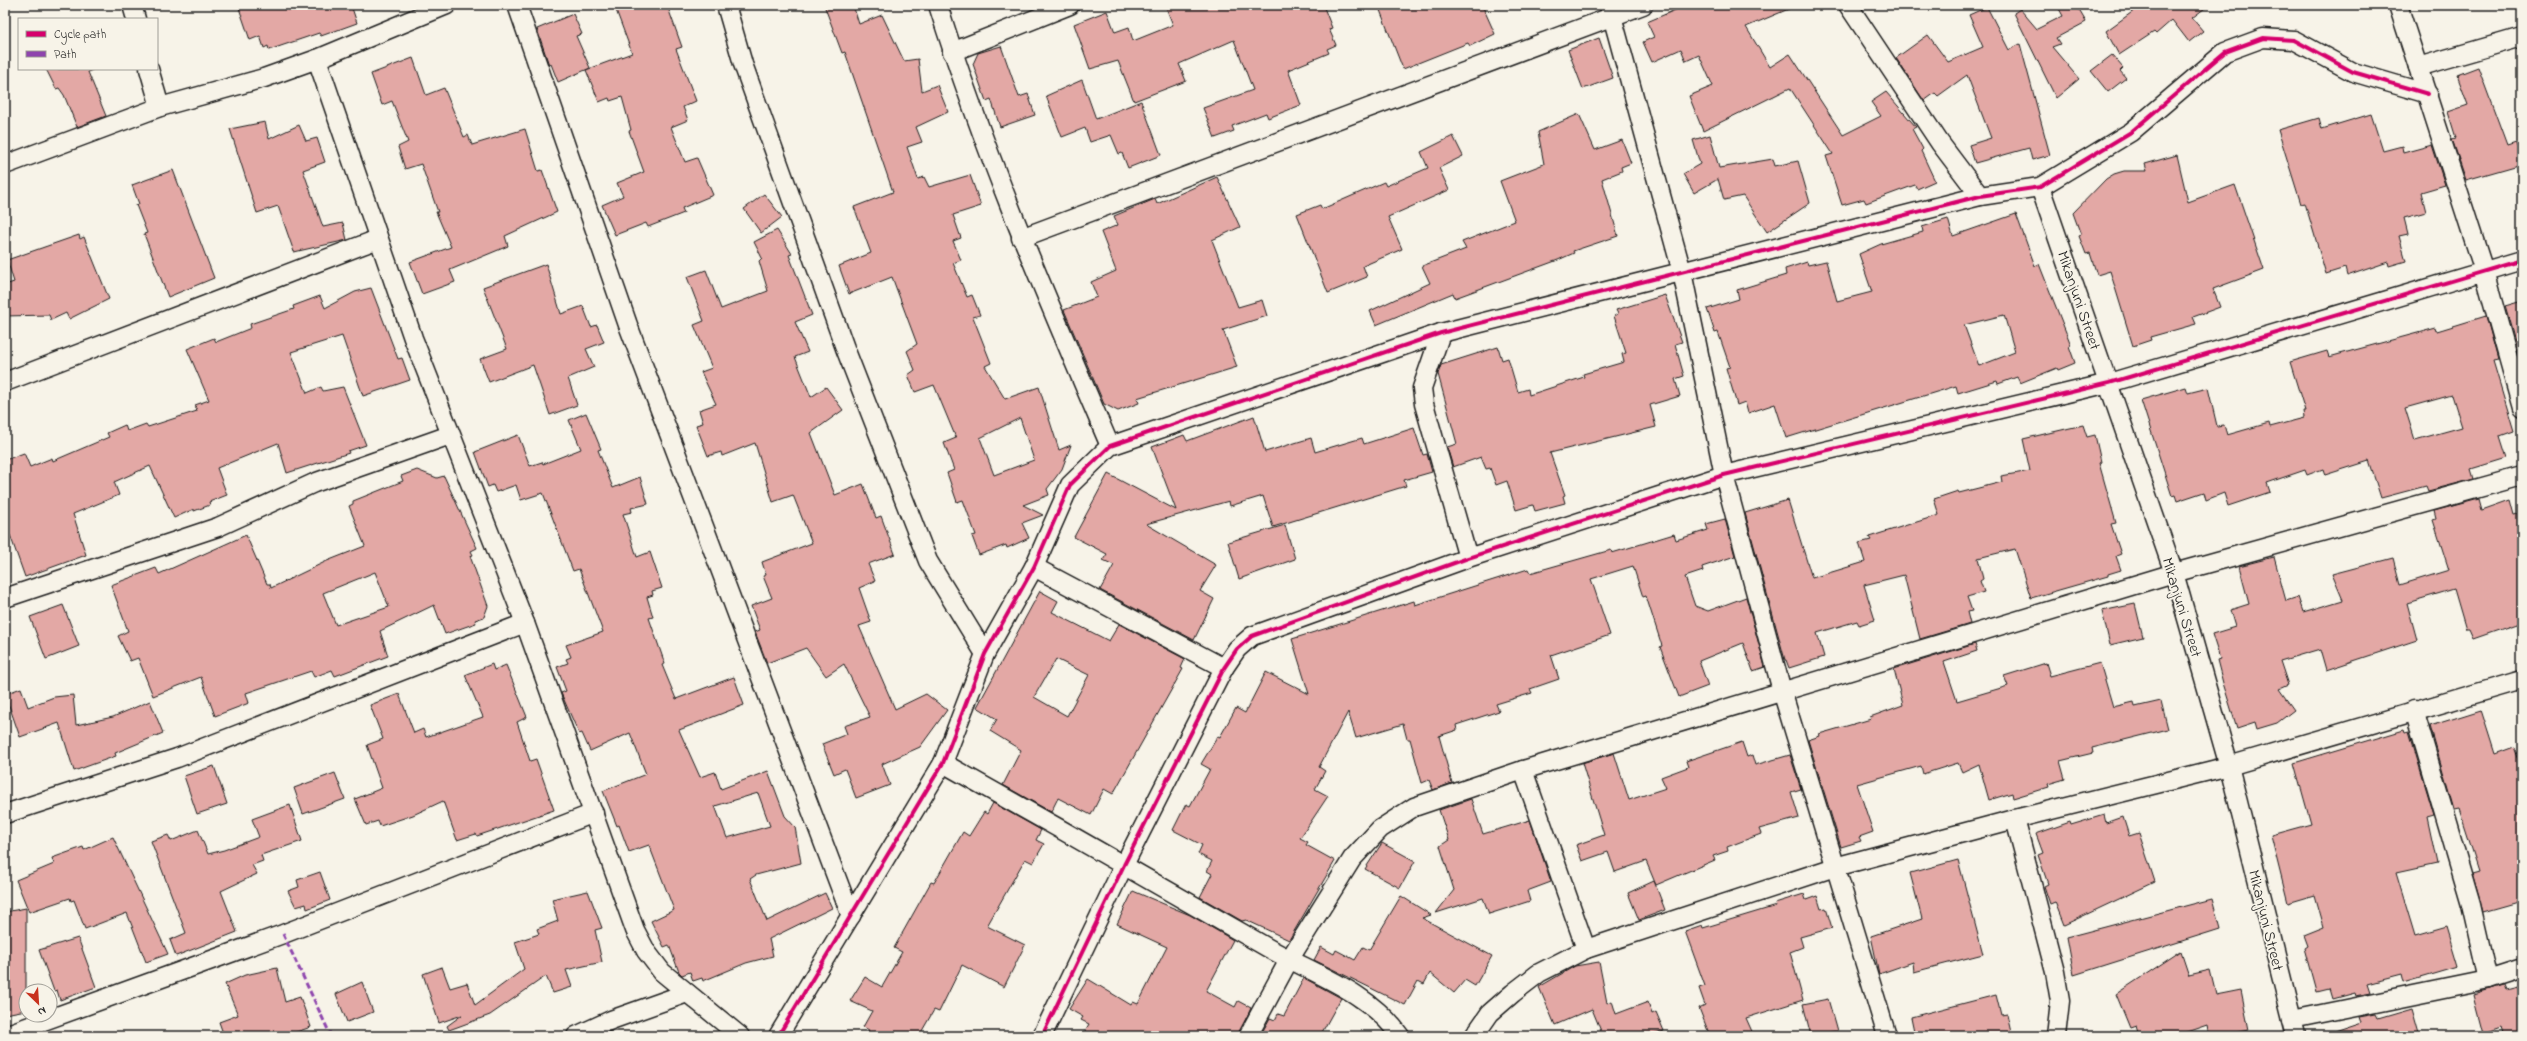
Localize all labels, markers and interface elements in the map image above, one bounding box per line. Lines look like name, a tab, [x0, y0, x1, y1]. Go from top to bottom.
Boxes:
legend	[18, 18, 158, 70]
text: Cycle path	[54, 26, 106, 45]
text: Path	[54, 46, 77, 64]
street label: Mikanjuni Street	[2050, 248, 2107, 354]
street label: Mikanjuni Street	[2154, 555, 2208, 661]
street label: Mikanjuni Street	[2241, 867, 2289, 974]
north arrow	[18, 983, 58, 1023]
text: N	[35, 1002, 49, 1020]

